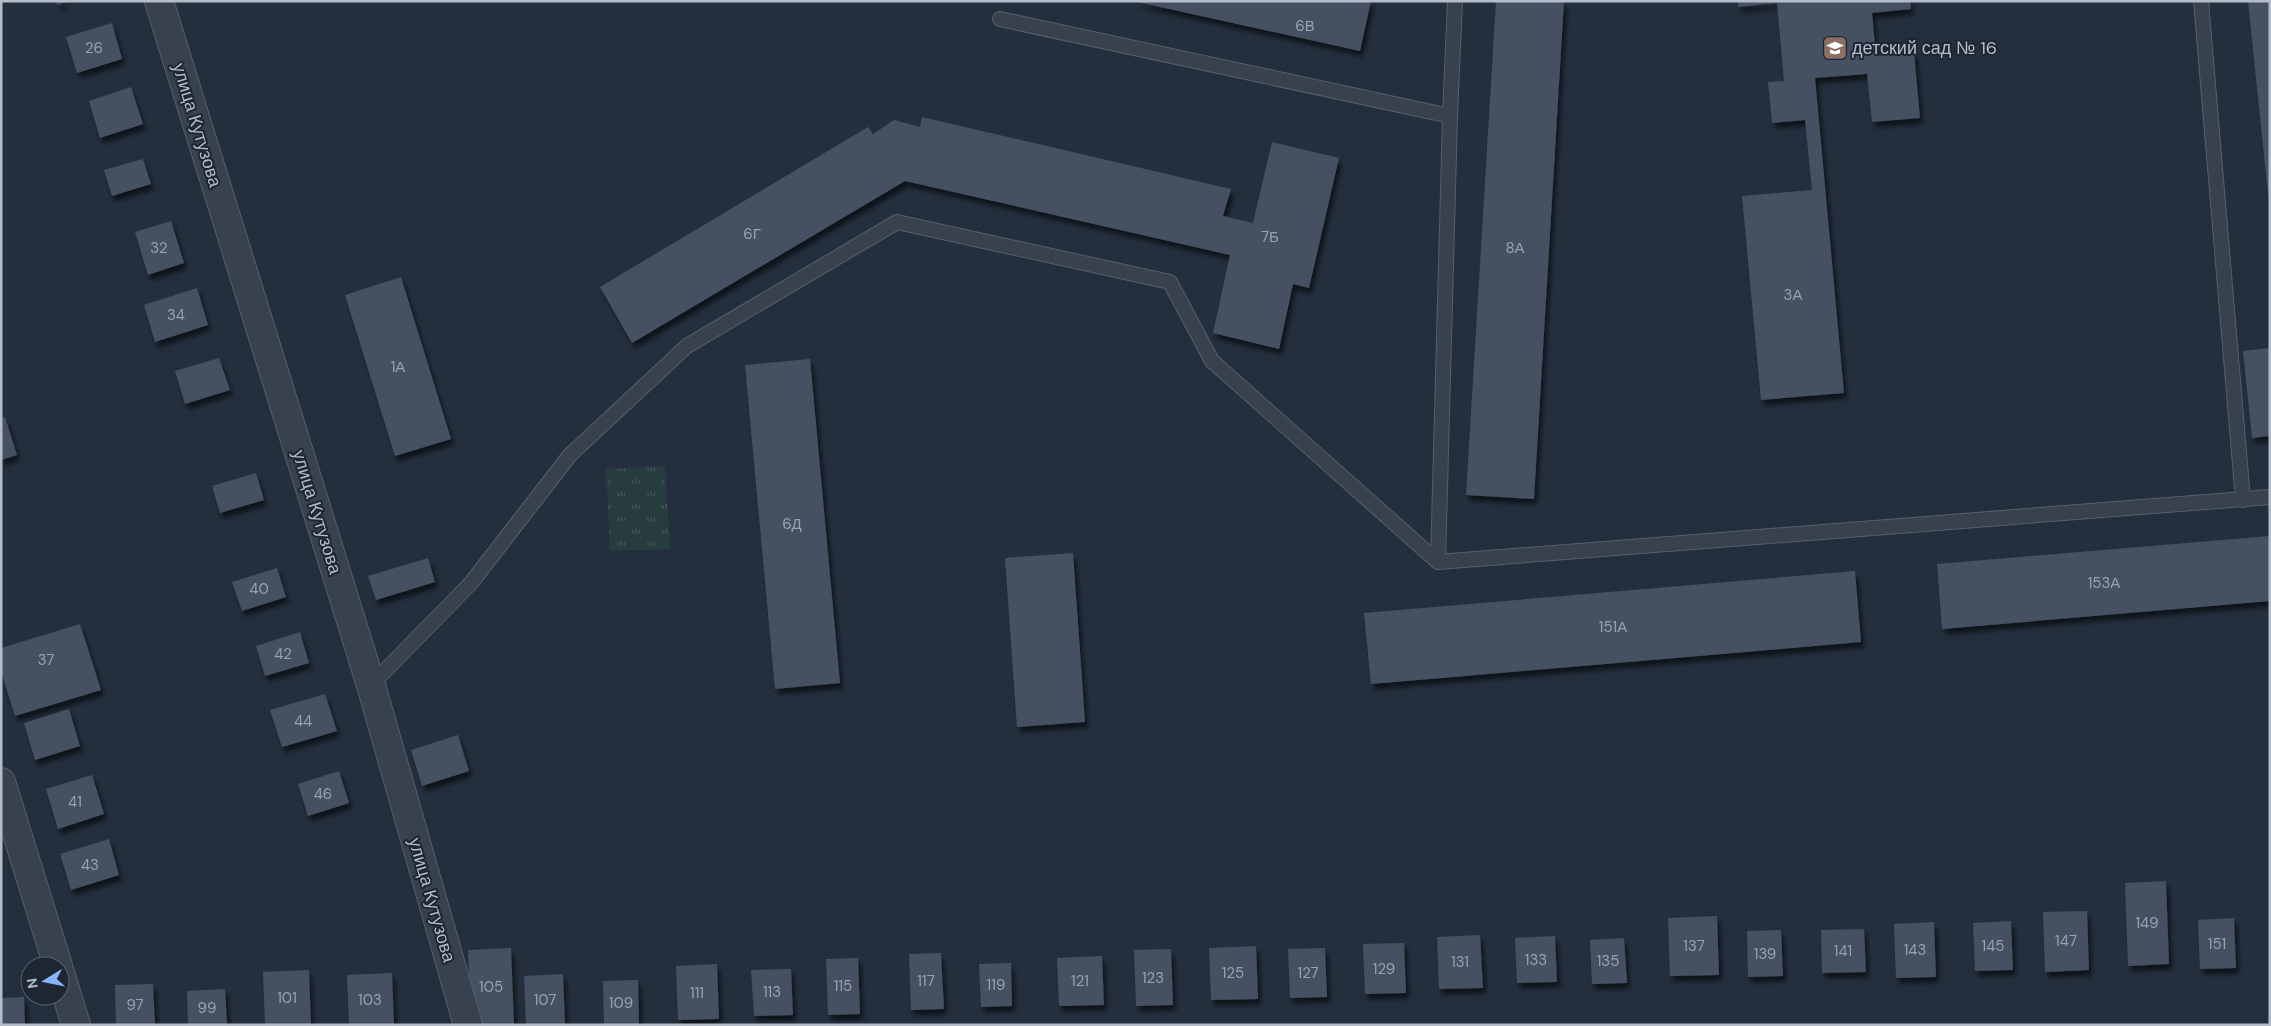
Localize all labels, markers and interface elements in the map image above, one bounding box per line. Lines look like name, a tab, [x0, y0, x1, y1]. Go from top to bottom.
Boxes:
house number: 6В	[1295, 16, 1315, 36]
school or university icon: детский сад № 16	[1822, 35, 1848, 61]
place label: детский сад № 16	[1852, 36, 1997, 60]
house number: 26	[85, 38, 103, 58]
street label: улица Кутузова	[167, 60, 228, 191]
house number: 6Г	[743, 224, 761, 244]
house number: 7Б	[1261, 227, 1279, 247]
house number: 32	[150, 238, 168, 258]
house number: 8А	[1505, 238, 1525, 258]
house number: 3А	[1784, 285, 1802, 305]
house number: 34	[167, 305, 185, 325]
house number: 1А	[391, 357, 405, 377]
street label: улица Кутузова	[287, 447, 348, 578]
house number: 6Д	[782, 514, 802, 534]
house number: 153А	[2088, 573, 2120, 593]
house number: 40	[249, 579, 269, 599]
house number: 151А	[1599, 617, 1627, 637]
house number: 42	[274, 644, 292, 664]
house number: 37	[38, 650, 54, 670]
house number: 44	[294, 711, 312, 731]
house number: 46	[314, 784, 332, 804]
house number: 41	[68, 792, 82, 812]
street label: улица Кутузова	[403, 835, 462, 966]
house number: 43	[81, 855, 99, 875]
house number: 149	[2135, 913, 2159, 933]
house number: 147	[2055, 931, 2077, 951]
house number: 151	[2208, 934, 2226, 954]
house number: 137	[1683, 936, 1705, 956]
house number: 145	[1982, 936, 2004, 956]
house number: 143	[1904, 940, 1926, 960]
house number: 141	[1834, 941, 1852, 961]
house number: 139	[1754, 944, 1776, 964]
house number: 133	[1525, 950, 1547, 970]
house number: 135	[1597, 951, 1619, 971]
house number: 131	[1451, 952, 1469, 972]
north arrow	[20, 956, 70, 1006]
house number: 129	[1373, 959, 1395, 979]
house number: 125	[1222, 963, 1244, 983]
house number: 127	[1297, 963, 1319, 983]
house number: 123	[1142, 968, 1164, 988]
house number: 117	[917, 971, 935, 991]
house number: 121	[1071, 971, 1089, 991]
house number: 119	[987, 975, 1005, 995]
house number: 115	[834, 976, 852, 996]
text: N	[22, 977, 42, 990]
house number: 105	[479, 977, 503, 997]
house number: 113	[763, 982, 781, 1002]
house number: 111	[690, 983, 704, 1003]
house number: 101	[277, 988, 297, 1008]
house number: 103	[358, 990, 382, 1010]
house number: 107	[534, 990, 556, 1010]
house number: 109	[609, 993, 633, 1013]
house number: 97	[126, 995, 144, 1015]
house number: 99	[198, 998, 216, 1018]

